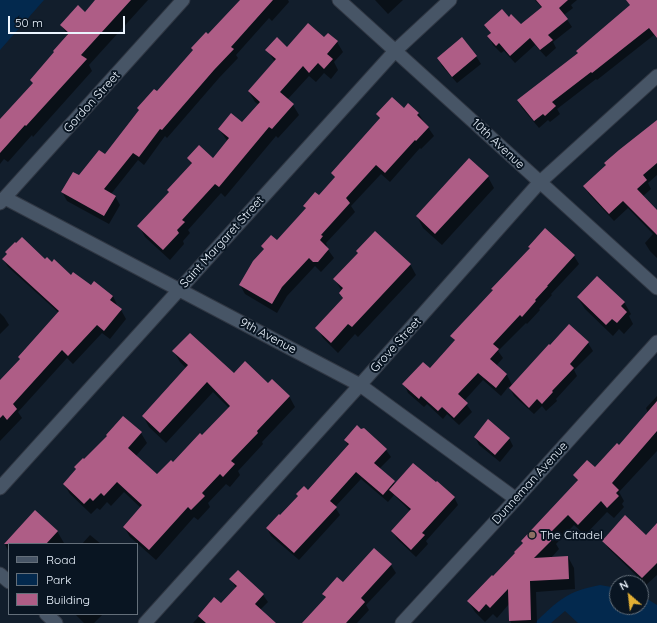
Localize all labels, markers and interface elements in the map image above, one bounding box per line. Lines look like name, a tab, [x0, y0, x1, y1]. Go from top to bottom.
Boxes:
scale bar	[10, 8, 127, 34]
text: 50 m	[15, 15, 43, 30]
street label: Gordon Street	[61, 68, 123, 136]
street label: 10th Avenue	[469, 116, 527, 172]
street label: Saint Margaret Street	[177, 193, 267, 291]
street label: 9th Avenue	[237, 315, 299, 357]
street label: Grove Street	[368, 315, 424, 375]
street label: Dunneman Avenue	[489, 439, 571, 527]
place label: The Citadel	[540, 528, 603, 542]
marker: The Citadel	[527, 530, 537, 540]
legend	[8, 543, 138, 615]
text: Road	[46, 552, 76, 567]
text: Park	[46, 572, 71, 587]
north arrow	[609, 575, 649, 615]
text: N	[617, 577, 631, 593]
text: Building	[46, 592, 90, 607]

